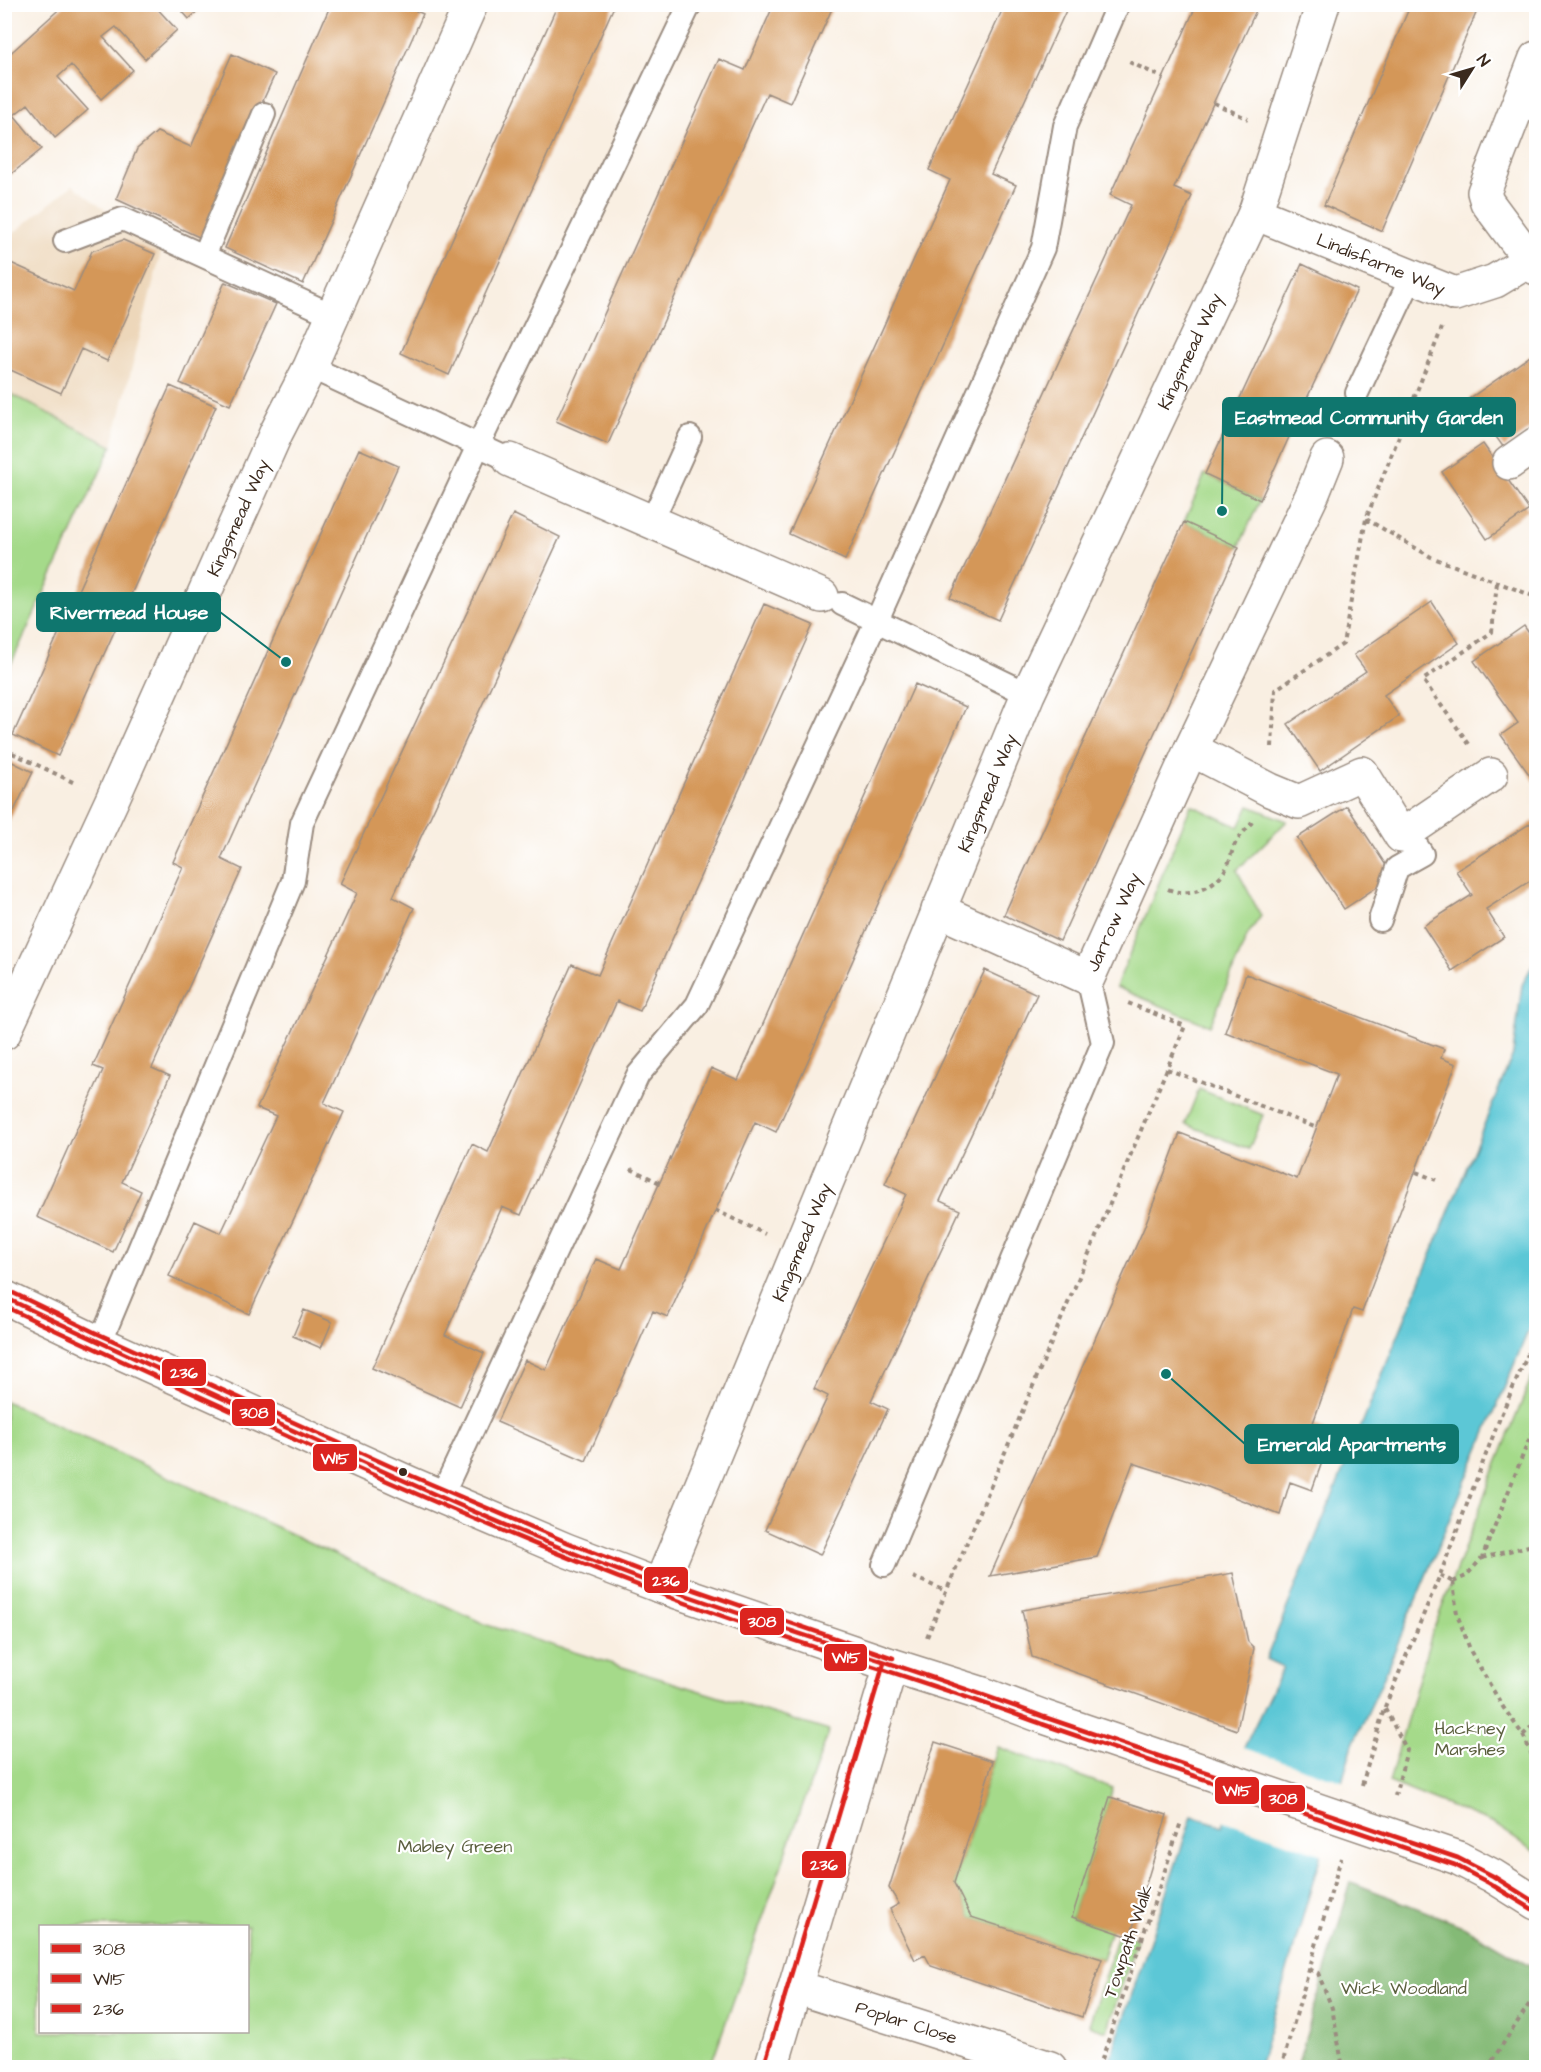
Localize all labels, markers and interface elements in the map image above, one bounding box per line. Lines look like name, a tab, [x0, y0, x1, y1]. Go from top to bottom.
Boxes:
north arrow	[1442, 39, 1502, 99]
text: N	[1471, 50, 1495, 71]
street label: Lindisfarne Way	[1313, 227, 1449, 303]
street label: Kingsmead Way	[1152, 289, 1229, 414]
callout: Eastmead Community Garden	[1223, 398, 1515, 436]
text: Eastmead Community Garden	[1235, 404, 1503, 433]
street label: Kingsmead Way	[201, 455, 277, 581]
callout: Rivermead House	[37, 593, 220, 631]
text: Rivermead House	[50, 599, 209, 627]
street label: Kingsmead Way	[952, 730, 1024, 856]
street label: Jarrow Way	[1080, 869, 1148, 976]
street label: Kingsmead Way	[767, 1179, 839, 1305]
line badge: 236	[161, 1358, 207, 1387]
text: 236	[169, 1362, 198, 1384]
line badge: 308	[231, 1398, 276, 1427]
text: 308	[239, 1402, 269, 1424]
callout: Emerald Apartments	[1245, 1425, 1458, 1463]
text: Emerald Apartments	[1258, 1431, 1446, 1459]
line badge: W15	[312, 1443, 358, 1472]
text: W15	[320, 1448, 350, 1470]
unlabelled marker	[397, 1466, 409, 1478]
line badge: 236	[643, 1566, 689, 1594]
text: 236	[651, 1570, 680, 1592]
line badge: 308	[739, 1607, 785, 1636]
text: 308	[747, 1611, 777, 1633]
line badge: W15	[823, 1643, 868, 1672]
text: W15	[831, 1647, 861, 1669]
park label: Hackney Marshes	[1434, 1716, 1506, 1762]
line badge: W15	[1214, 1776, 1260, 1805]
text: W15	[1222, 1780, 1252, 1802]
line badge: 308	[1260, 1784, 1306, 1813]
text: 308	[1268, 1788, 1298, 1810]
park label: Mabley Green	[398, 1834, 512, 1860]
line badge: 236	[801, 1850, 847, 1879]
text: 236	[809, 1854, 838, 1876]
street label: Towpath Walk	[1097, 1881, 1160, 2001]
legend	[39, 1925, 249, 2033]
text: 308	[93, 1937, 126, 1962]
text: W15	[93, 1967, 125, 1992]
park label: Wick Woodland	[1341, 1976, 1467, 2001]
street label: Poplar Close	[852, 1995, 961, 2051]
text: 236	[93, 1997, 124, 2022]

